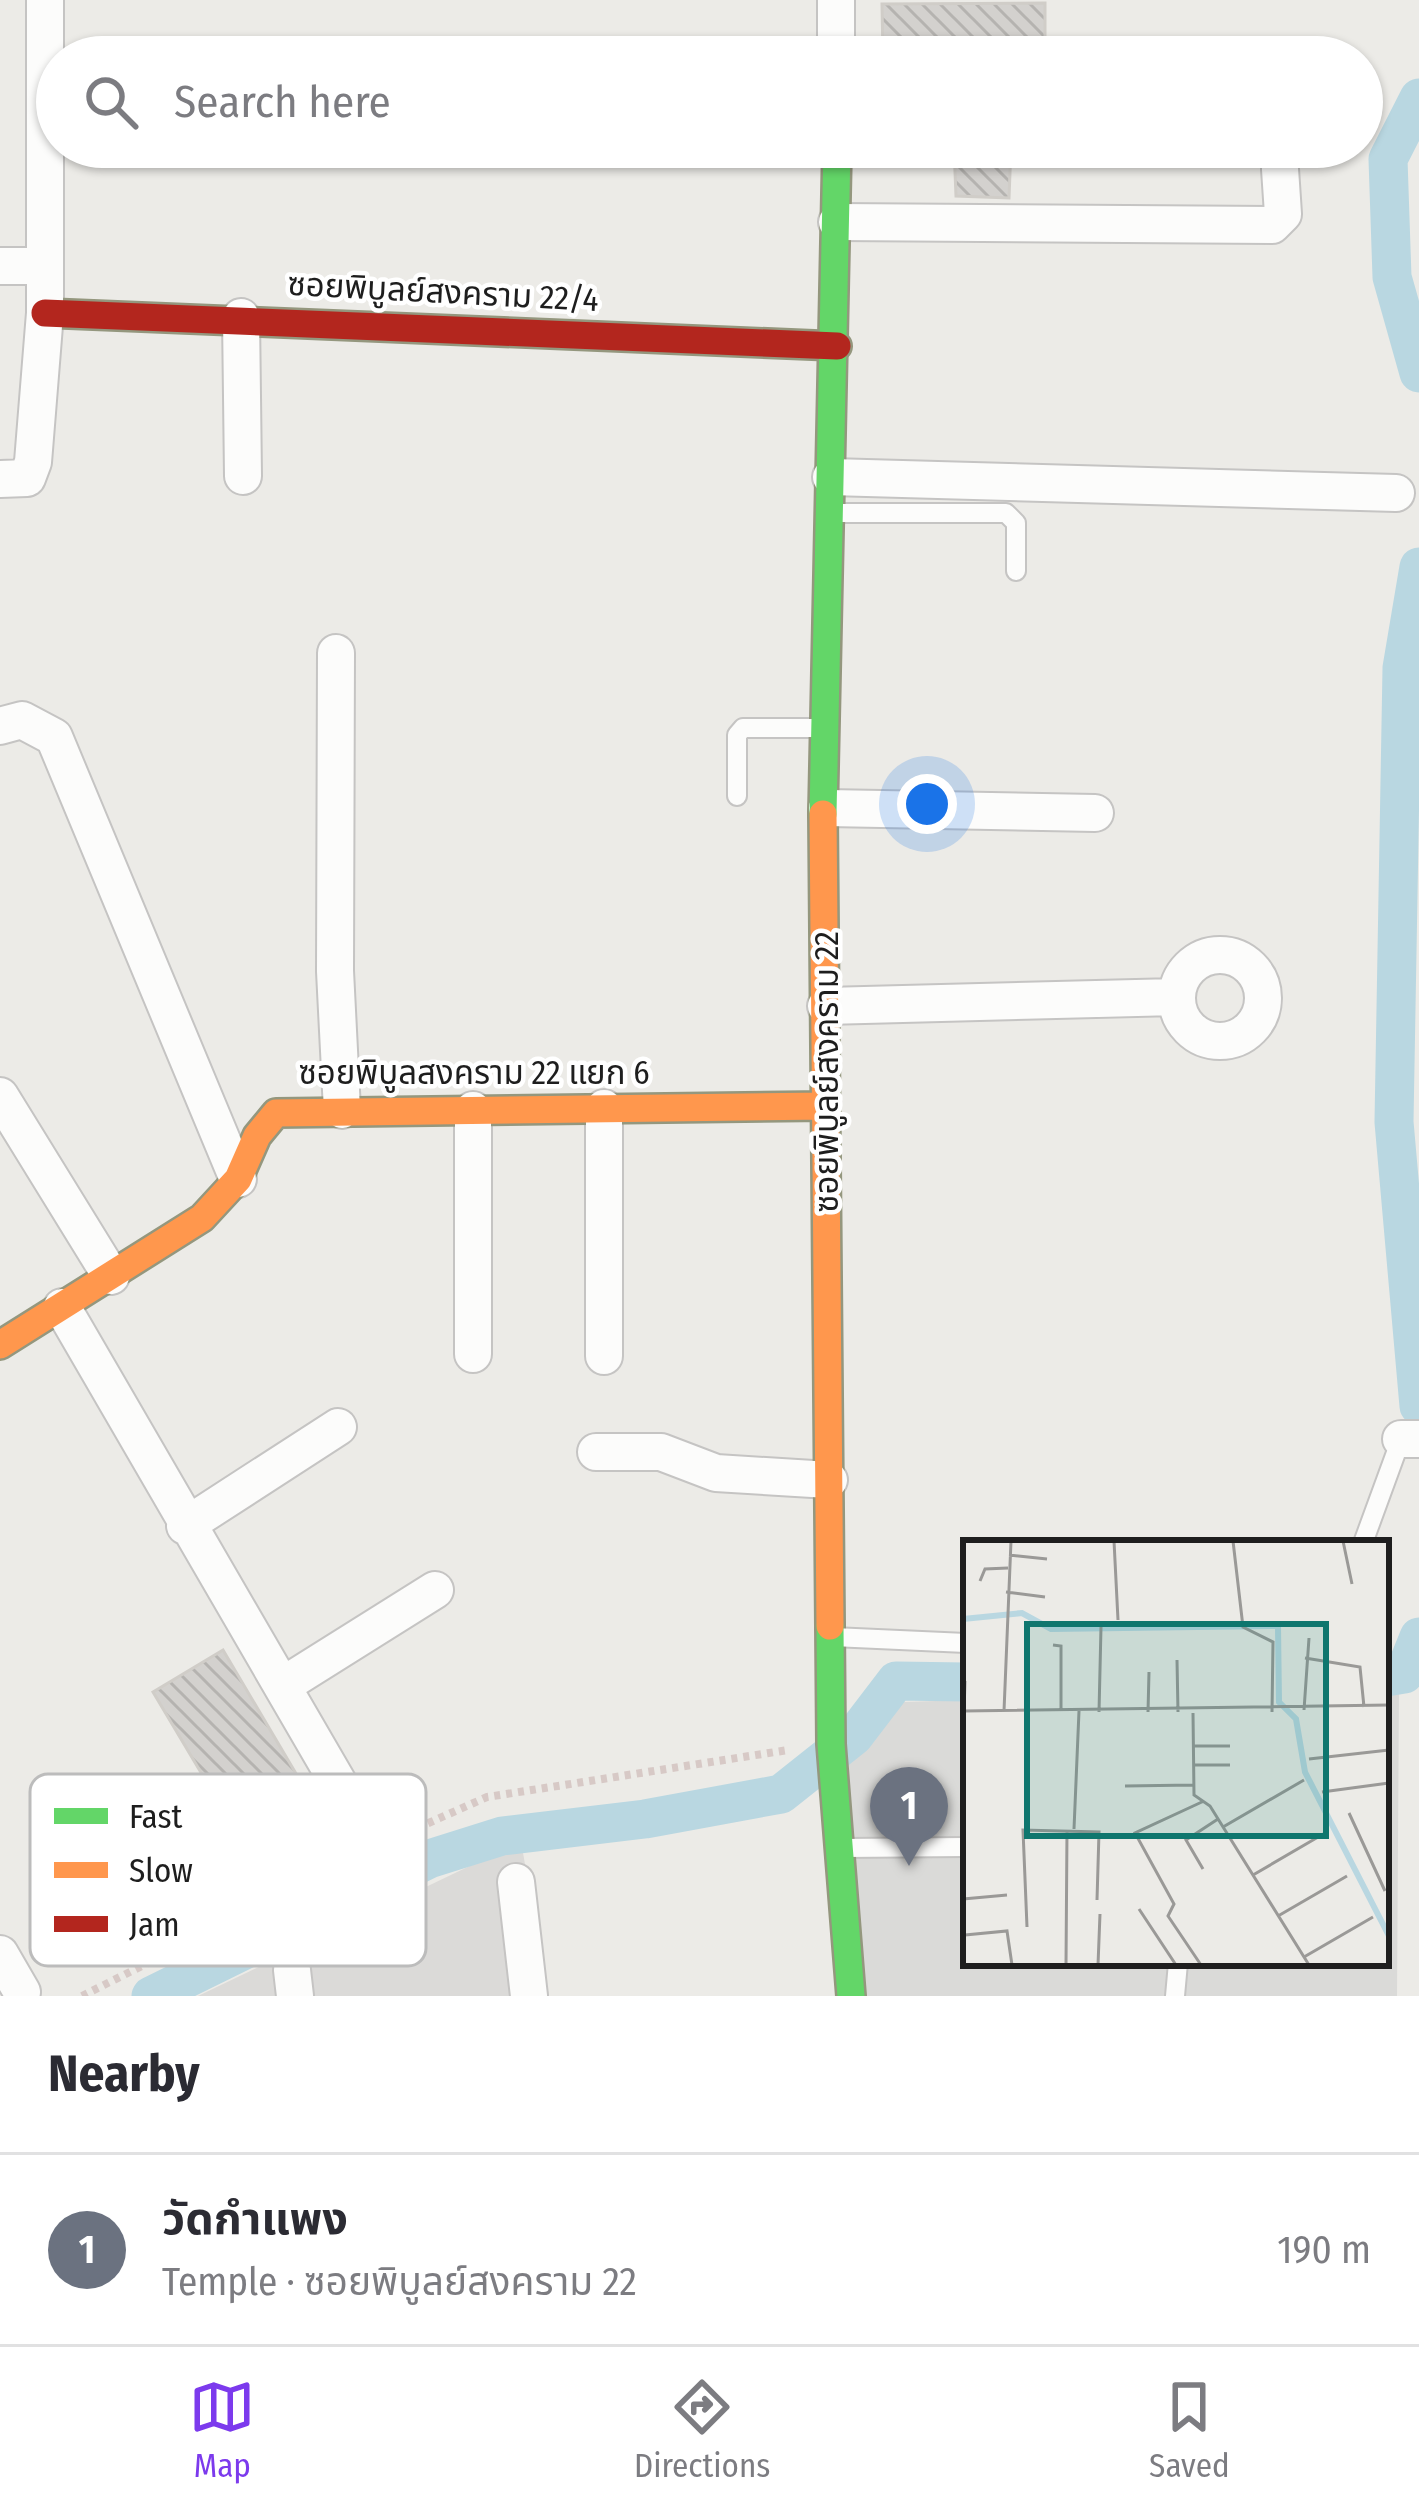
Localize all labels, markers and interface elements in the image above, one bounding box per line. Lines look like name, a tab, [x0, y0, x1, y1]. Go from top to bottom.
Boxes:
search box	[36, 36, 1383, 168]
icon: search	[78, 69, 144, 135]
text: Search here	[174, 75, 391, 129]
street label: ซอยพิบูลย์สงคราม 22/4	[286, 264, 600, 320]
your location	[897, 774, 957, 834]
street label: ซอยพิบูลย์สงคราม 22	[807, 931, 847, 1213]
street label: ซอยพิบูลสงคราม 22 แยก 6	[298, 1053, 650, 1093]
inset map	[963, 1540, 1389, 1966]
pin: 1	[870, 1767, 948, 1866]
legend	[30, 1774, 426, 1966]
text: Fast	[129, 1797, 183, 1837]
text: Slow	[129, 1851, 193, 1891]
text: Jam	[129, 1905, 180, 1945]
text: Nearby	[48, 2043, 200, 2105]
text: วัดกำแพง	[162, 2192, 348, 2246]
text: 1	[79, 2227, 95, 2273]
text: 190 m	[1277, 2227, 1371, 2273]
text: Temple · ซอยพิบูลย์สงคราม 22	[162, 2259, 637, 2305]
tab: Map	[189, 2374, 255, 2486]
tab: Directions	[634, 2374, 770, 2486]
tab: Saved	[1149, 2374, 1230, 2486]

